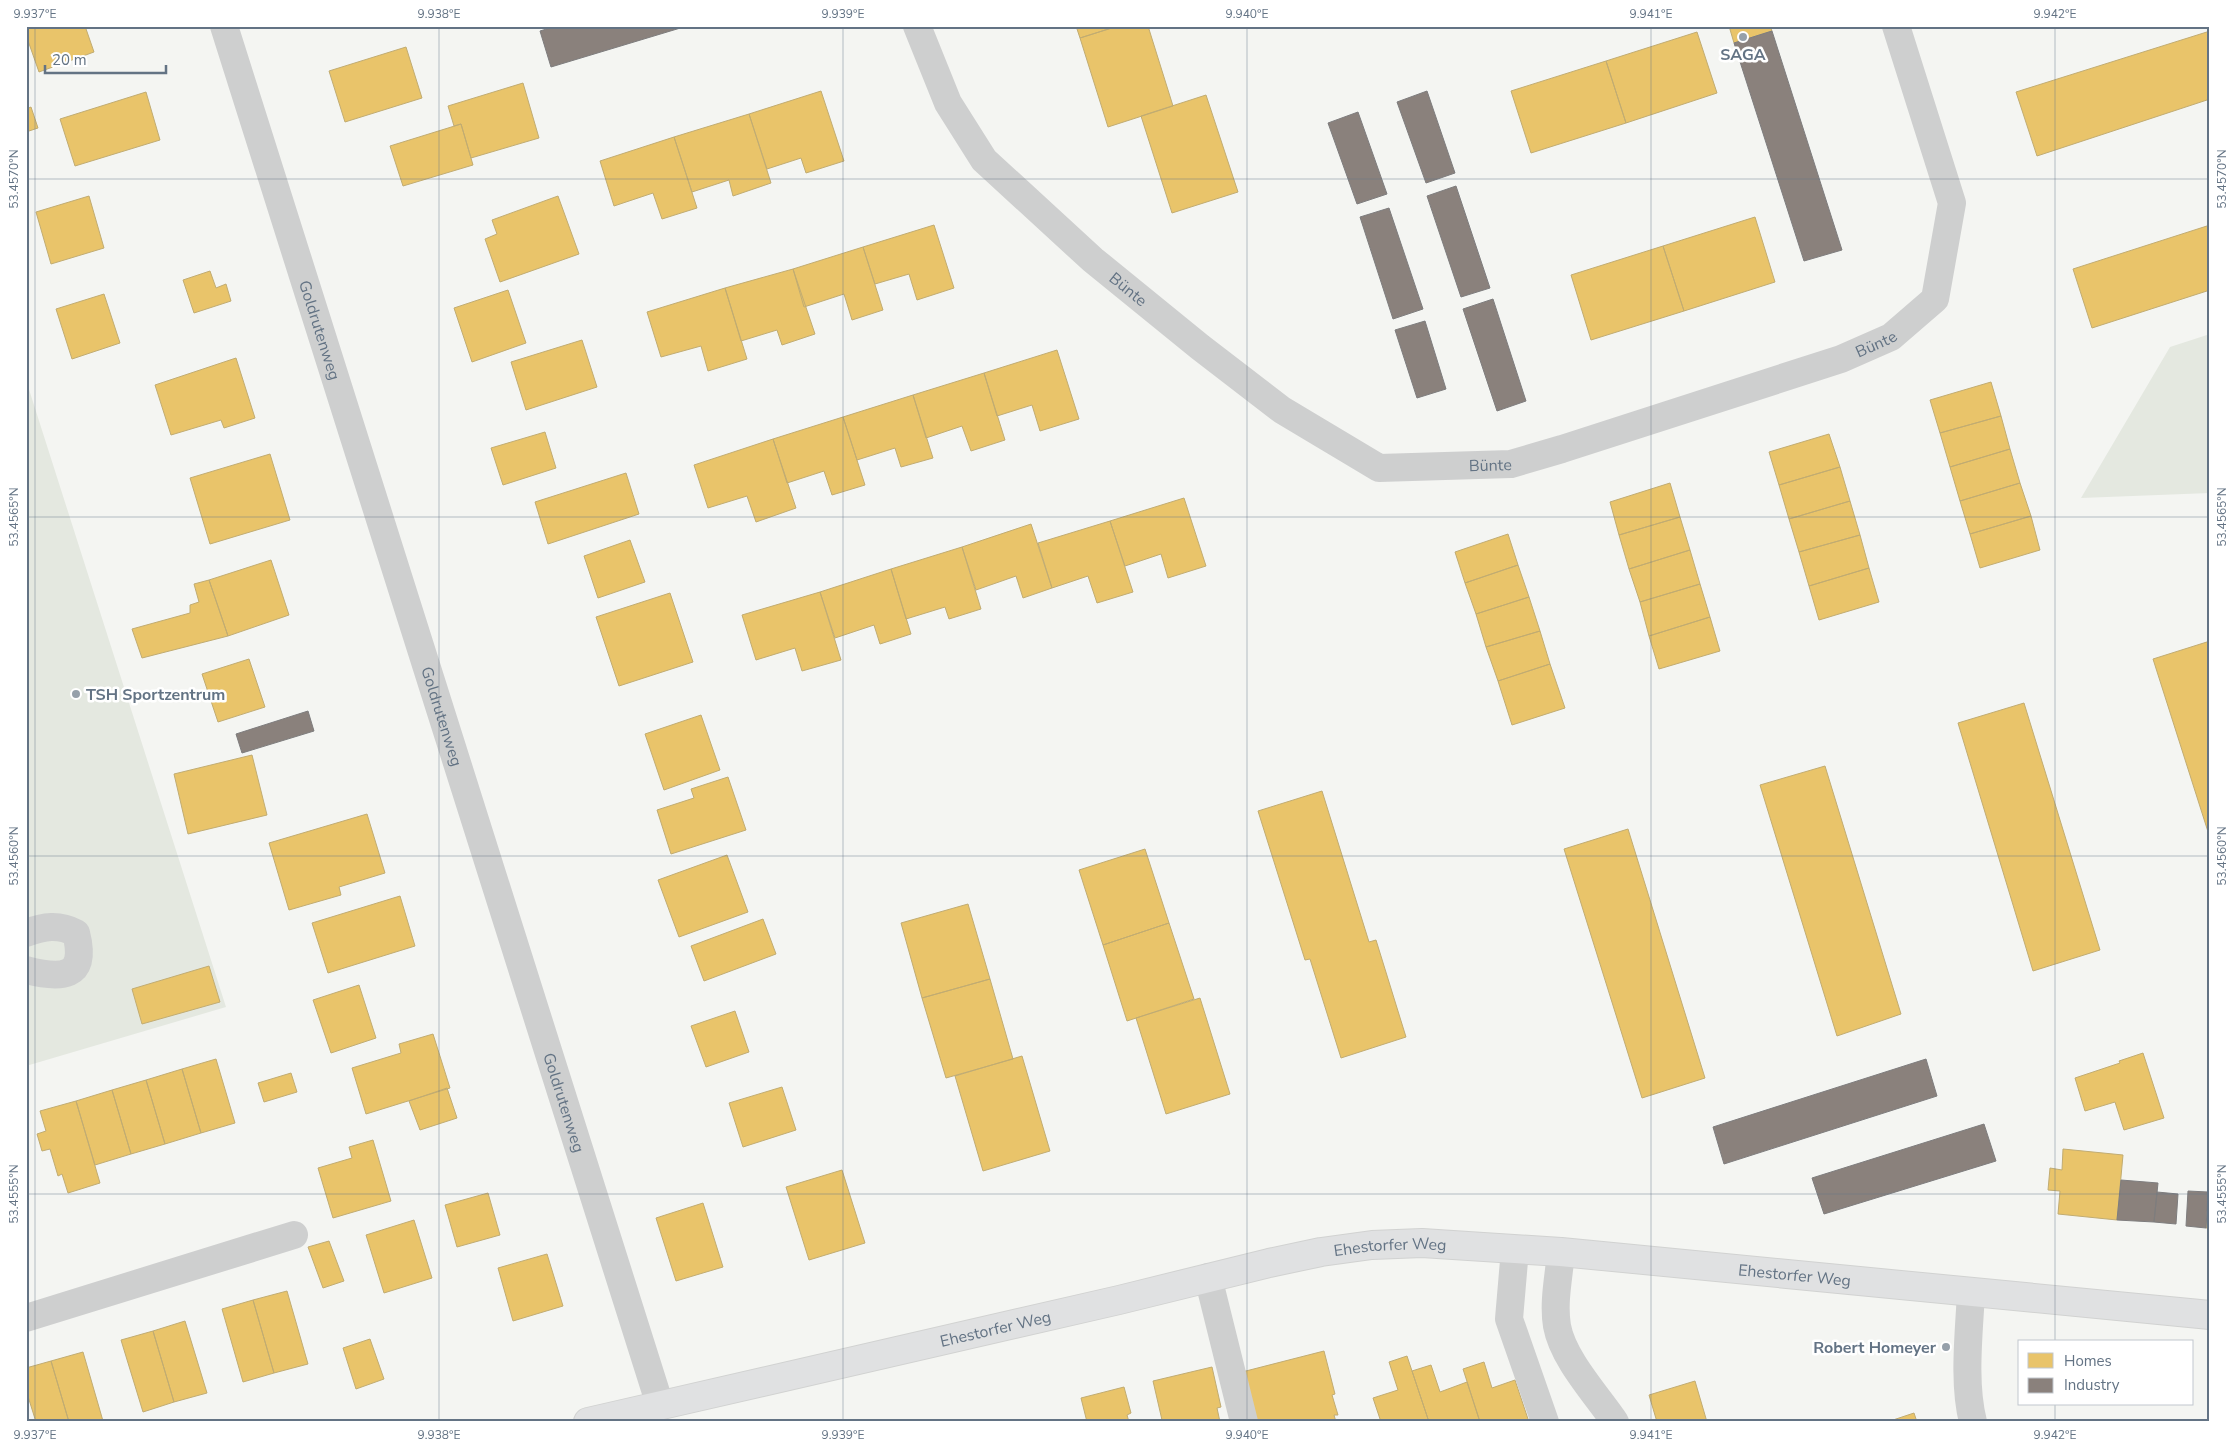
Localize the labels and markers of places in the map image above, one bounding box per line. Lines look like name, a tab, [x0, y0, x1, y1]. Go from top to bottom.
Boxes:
marker: SAGA	[1737, 31, 1749, 43]
place label: SAGA	[1720, 44, 1766, 66]
place label: TSH Sportzentrum	[86, 684, 225, 706]
marker: TSH Sportzentrum	[70, 688, 82, 700]
place label: Robert Homeyer	[1813, 1337, 1937, 1359]
marker: Robert Homeyer	[1940, 1341, 1952, 1353]

